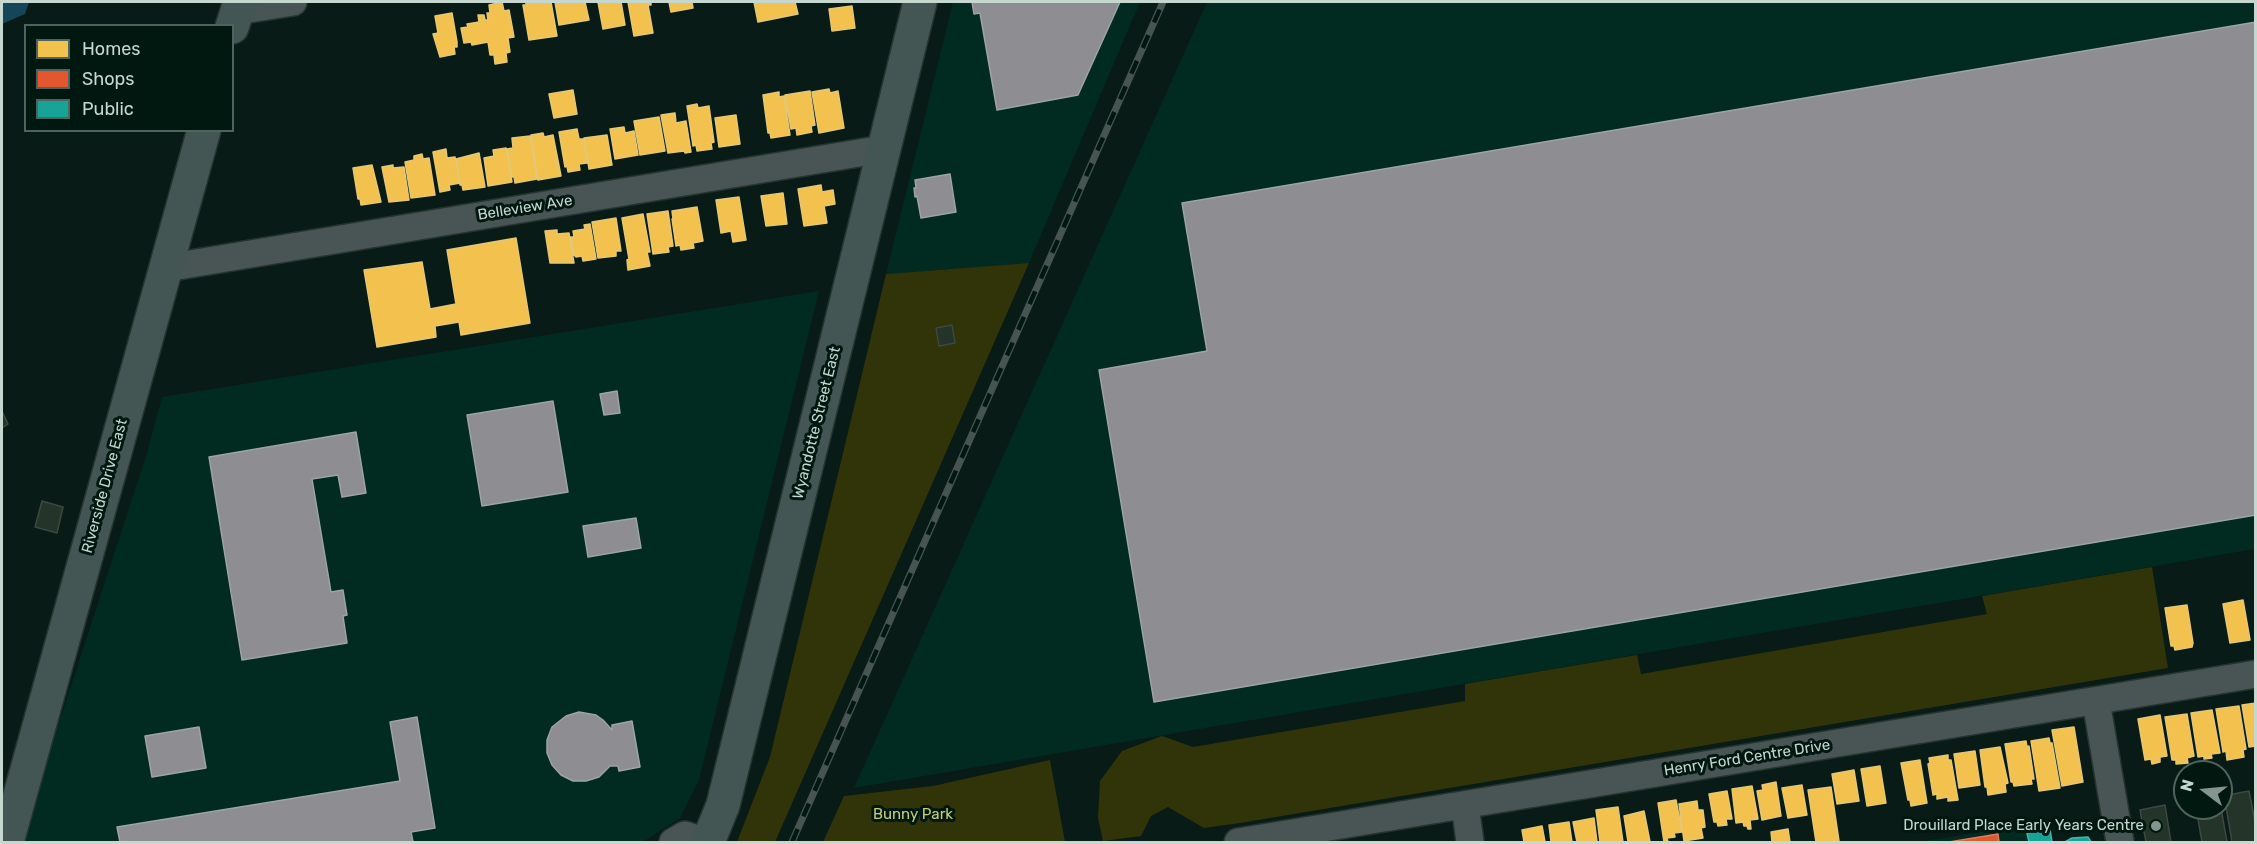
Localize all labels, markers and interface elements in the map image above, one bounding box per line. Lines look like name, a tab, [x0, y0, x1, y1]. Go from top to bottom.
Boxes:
legend	[24, 24, 234, 132]
text: Homes	[82, 38, 140, 60]
text: Shops	[82, 68, 134, 90]
text: Public	[82, 98, 134, 120]
street label: Belleview Ave	[476, 192, 574, 224]
street label: Wyandotte Street East	[789, 345, 845, 501]
street label: Riverside Drive East	[78, 417, 132, 555]
street label: Henry Ford Centre Drive	[1663, 736, 1831, 780]
north arrow	[2173, 760, 2233, 820]
text: N	[2176, 777, 2198, 794]
park label: Bunny Park	[873, 806, 953, 824]
place label: Drouillard Place Early Years Centre	[1903, 817, 2144, 835]
marker: Drouillard Place Early Years Centre	[2149, 819, 2163, 833]

